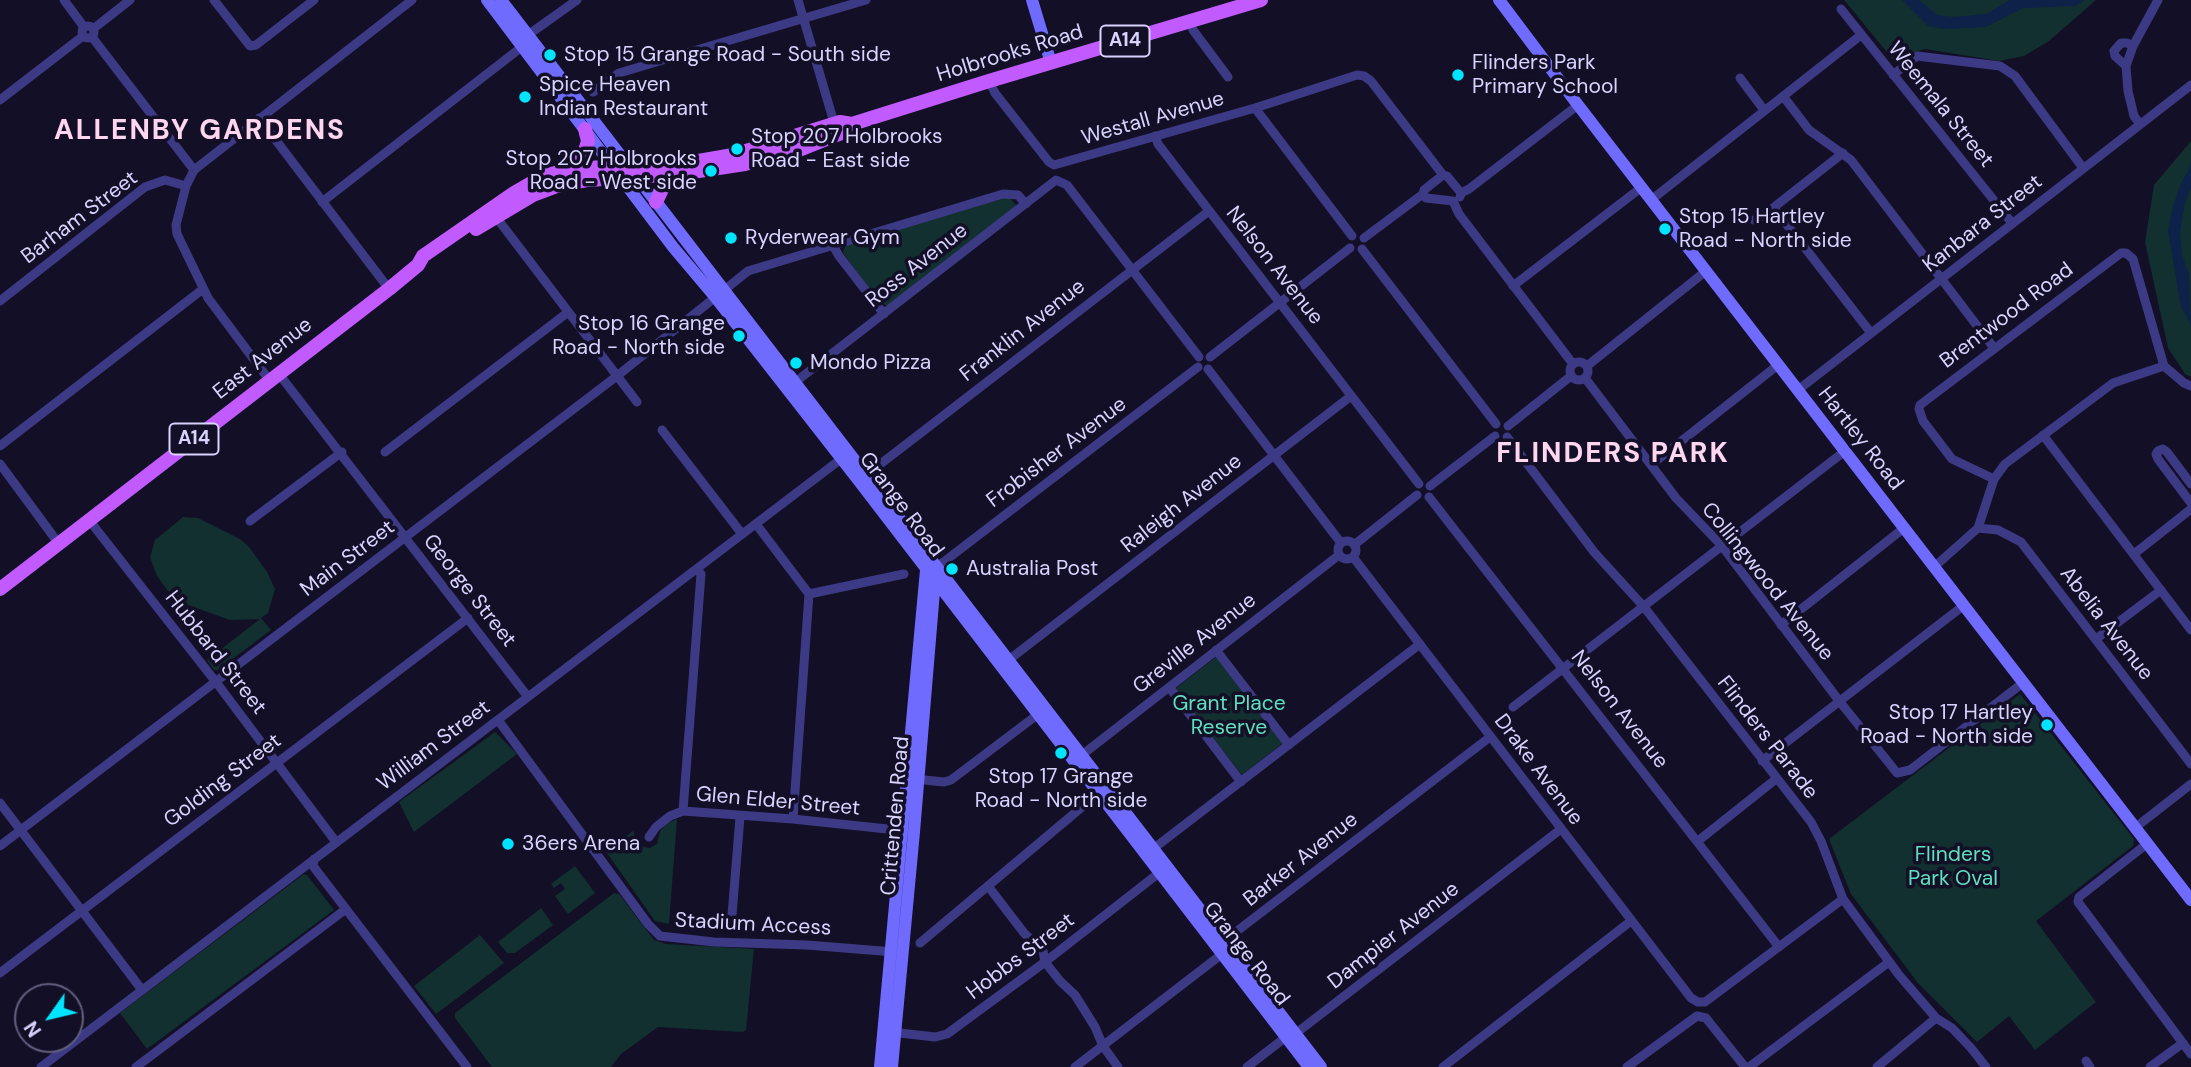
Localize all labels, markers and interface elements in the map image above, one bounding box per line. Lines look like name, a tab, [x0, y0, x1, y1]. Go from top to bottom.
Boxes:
street label: Holbrooks Road	[934, 20, 1086, 88]
road number: A14	[1100, 25, 1150, 56]
street label: Weemala Street	[1882, 37, 1998, 173]
place label: Stop 15 Grange Road - South side	[564, 42, 891, 68]
marker: Stop 15 Grange Road - South side	[542, 47, 558, 63]
place label: Flinders Park Primary School	[1472, 50, 1618, 100]
marker: Flinders Park Primary School	[1450, 67, 1466, 83]
place label: Spice Heaven Indian Restaurant	[539, 72, 708, 122]
street label: Westall Avenue	[1079, 87, 1227, 151]
marker: Spice Heaven Indian Restaurant	[517, 89, 533, 105]
district label: ALLENBY GARDENS	[56, 115, 344, 149]
place label: Stop 207 Holbrooks Road - East side	[751, 124, 942, 174]
marker: Stop 207 Holbrooks Road - East side	[729, 141, 745, 157]
place label: Stop 207 Holbrooks Road - West side	[506, 146, 697, 196]
marker: Stop 207 Holbrooks Road - West side	[703, 163, 719, 179]
street label: Barham Street	[17, 166, 143, 270]
street label: Kanbara Street	[1918, 170, 2048, 278]
street label: Nelson Avenue	[1220, 202, 1328, 330]
place label: Stop 15 Hartley Road - North side	[1679, 204, 1852, 254]
street label: Ross Avenue	[861, 218, 973, 314]
marker: Stop 15 Hartley Road - North side	[1657, 221, 1673, 237]
place label: Ryderwear Gym	[745, 225, 900, 251]
marker: Ryderwear Gym	[723, 230, 739, 246]
street label: Brentwood Road	[1935, 258, 2079, 374]
street label: Franklin Avenue	[955, 274, 1091, 388]
place label: Stop 16 Grange Road - North side	[552, 311, 725, 361]
street label: East Avenue	[209, 313, 317, 405]
marker: Stop 16 Grange Road - North side	[731, 328, 747, 344]
place label: Mondo Pizza	[810, 350, 931, 376]
marker: Mondo Pizza	[788, 355, 804, 371]
street label: Hartley Road	[1812, 382, 1908, 496]
street label: Frobisher Avenue	[982, 392, 1132, 514]
road number: A14	[170, 424, 218, 454]
district label: FLINDERS PARK	[1498, 438, 1728, 472]
street label: Grange Road	[853, 448, 949, 562]
street label: Raleigh Avenue	[1117, 449, 1247, 559]
street label: Collingwood Avenue	[1695, 498, 1839, 666]
street label: Main Street	[296, 515, 400, 603]
street label: George Street	[417, 530, 521, 652]
place label: Australia Post	[966, 556, 1098, 582]
marker: Australia Post	[944, 561, 960, 577]
street label: Abelia Avenue	[2054, 562, 2158, 686]
street label: Hubbard Street	[159, 586, 271, 720]
street label: Greville Avenue	[1128, 588, 1262, 700]
street label: Nelson Avenue	[1565, 646, 1673, 774]
street label: Flinders Parade	[1711, 671, 1823, 805]
park label: Grant Place Reserve	[1172, 691, 1286, 741]
street label: William Street	[373, 695, 495, 797]
place label: Stop 17 Hartley Road - North side	[1860, 700, 2033, 750]
street label: Drake Avenue	[1488, 710, 1588, 830]
marker: Stop 17 Hartley Road - North side	[2039, 717, 2055, 733]
street label: Golding Street	[159, 729, 287, 833]
street label: Crittenden Road	[876, 735, 916, 897]
marker: Stop 17 Grange Road - North side	[1053, 745, 1069, 761]
place label: Stop 17 Grange Road - North side	[975, 764, 1147, 814]
street label: Glen Elder Street	[695, 782, 861, 822]
street label: Barker Avenue	[1239, 807, 1363, 913]
place label: 36ers Arena	[522, 831, 640, 857]
marker: 36ers Arena	[500, 836, 516, 852]
park label: Flinders Park Oval	[1908, 842, 1998, 892]
street label: Dampier Avenue	[1323, 877, 1465, 995]
street label: Grange Road	[1198, 897, 1294, 1011]
street label: Stadium Access	[674, 908, 832, 942]
street label: Hobbs Street	[962, 908, 1080, 1006]
north arrow	[14, 983, 84, 1053]
text: N	[19, 1016, 47, 1042]

